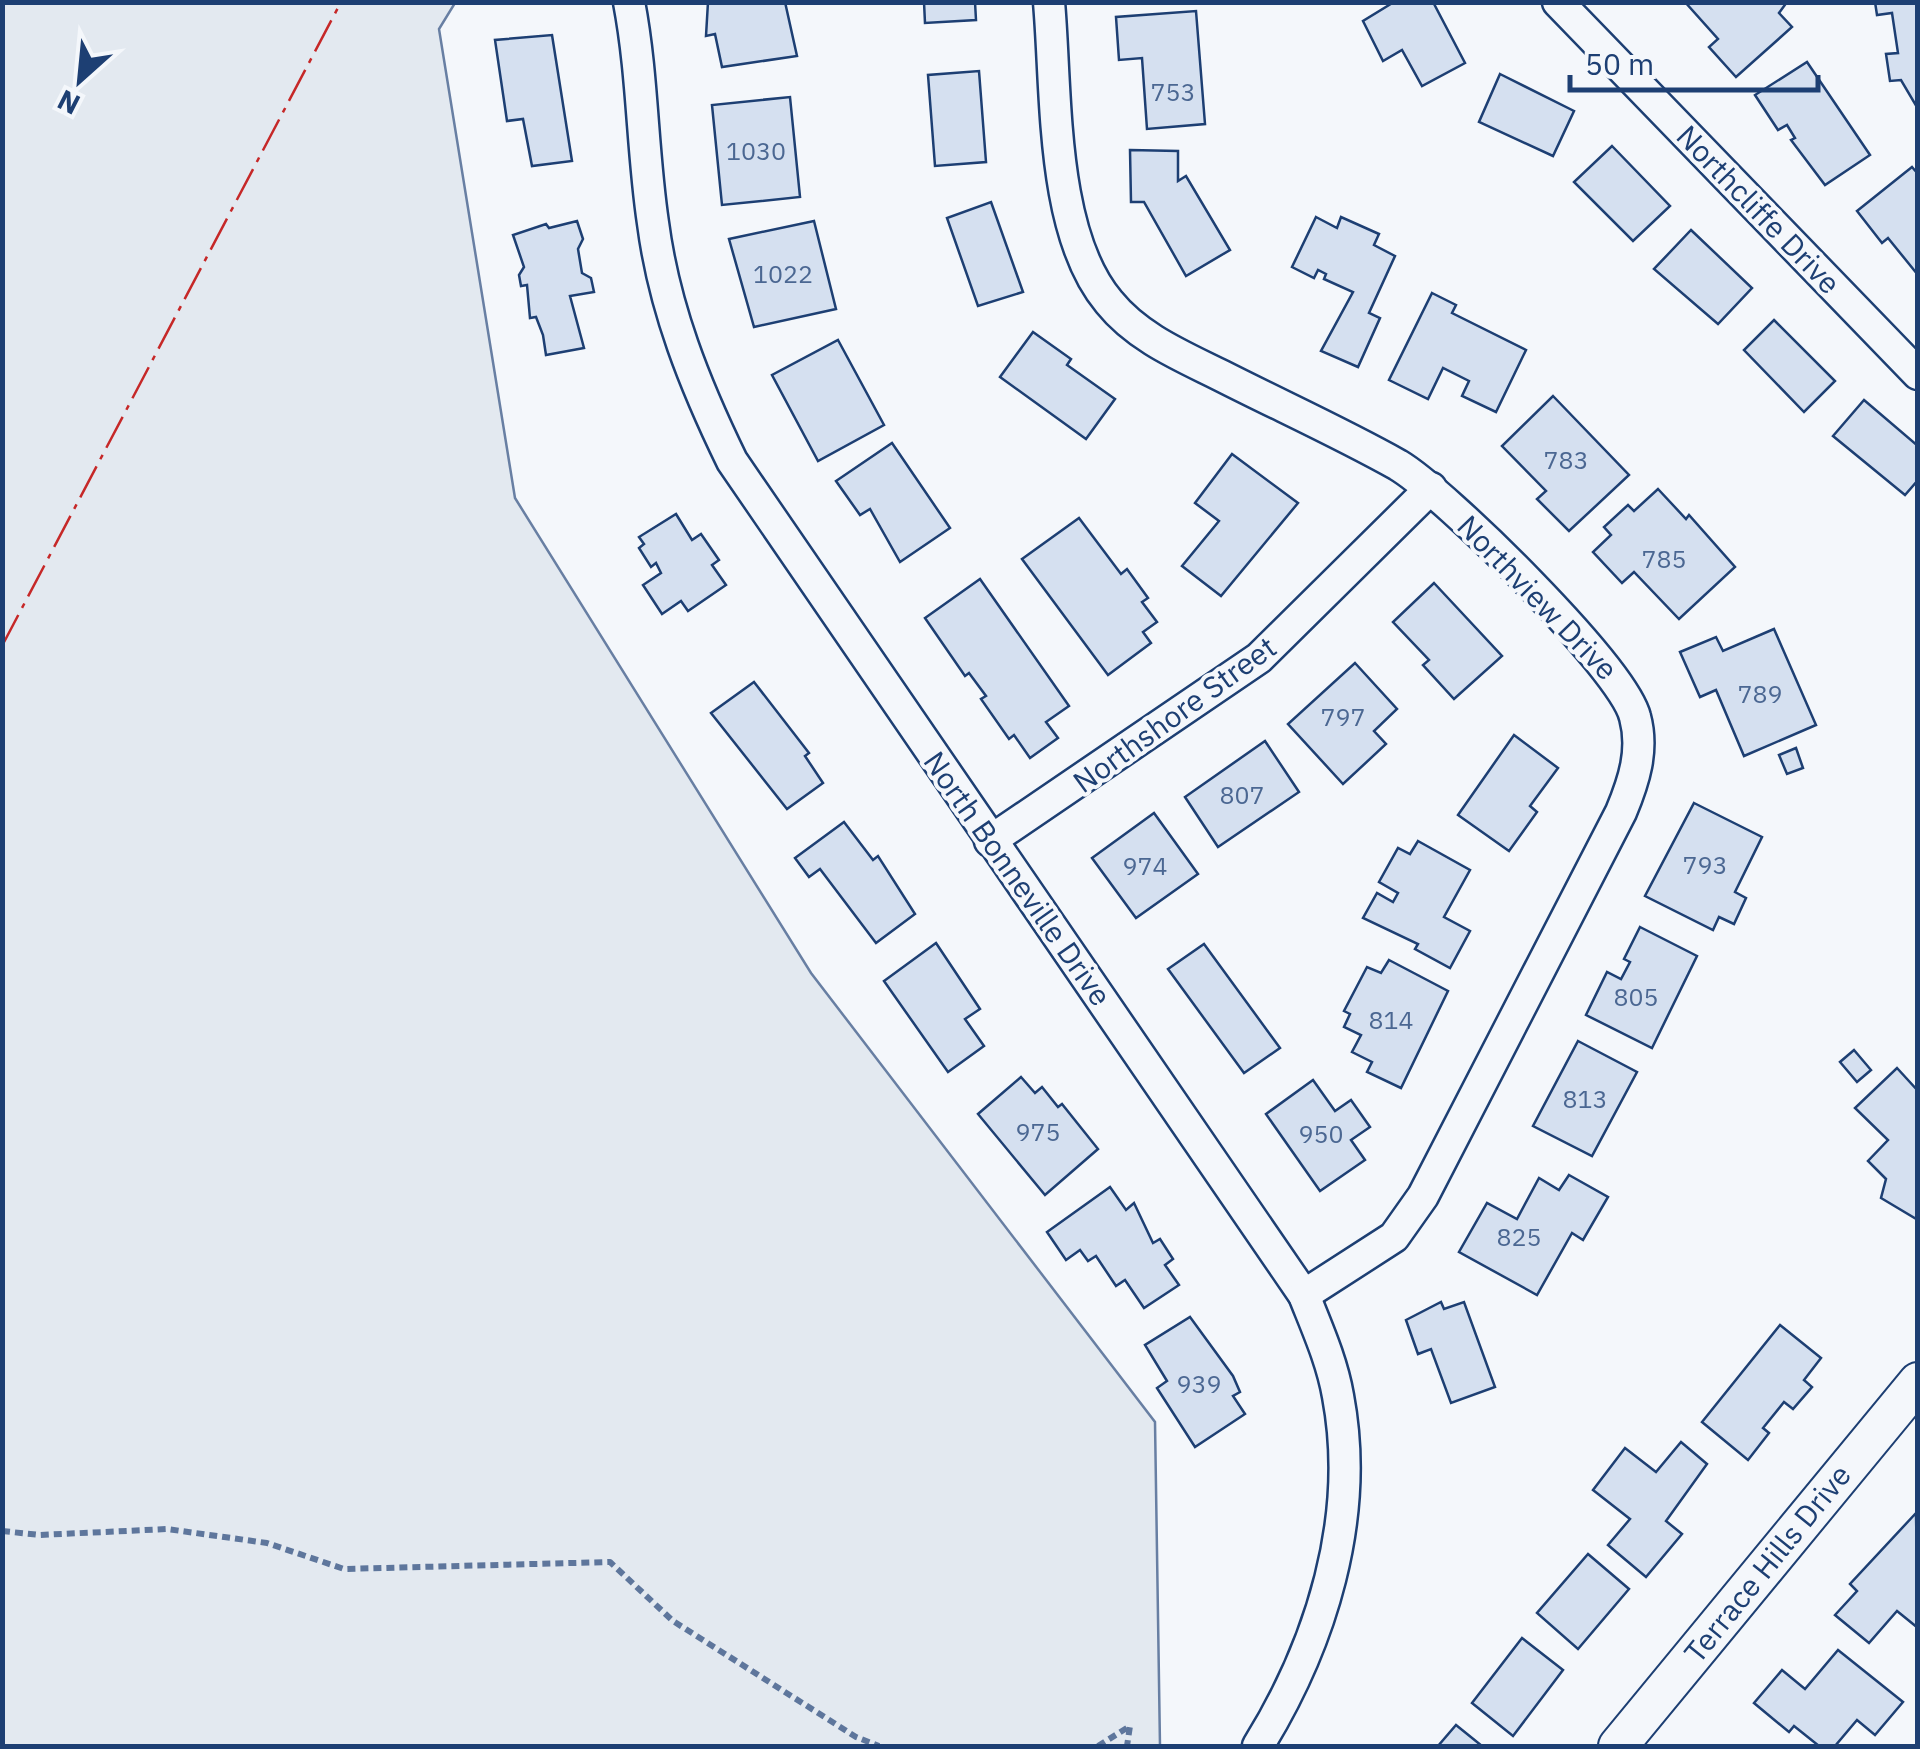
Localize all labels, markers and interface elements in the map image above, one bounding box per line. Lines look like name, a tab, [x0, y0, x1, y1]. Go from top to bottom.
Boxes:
north arrow	[30, 30, 130, 130]
scale bar	[1570, 30, 1818, 92]
text: 50 m	[1585, 44, 1654, 83]
house number: 753	[1150, 75, 1196, 108]
text: N	[51, 82, 86, 124]
street label: Northcliffe Drive	[1669, 116, 1850, 302]
house number: 1030	[726, 134, 786, 167]
house number: 1022	[753, 257, 813, 290]
house number: 783	[1543, 443, 1589, 476]
street label: Northview Drive	[1449, 506, 1627, 688]
house number: 785	[1641, 542, 1687, 575]
street label: Northshore Street	[1065, 627, 1283, 801]
house number: 789	[1737, 677, 1783, 710]
house number: 797	[1320, 700, 1366, 733]
street label: North Bonneville Drive	[916, 743, 1121, 1013]
house number: 807	[1219, 778, 1265, 811]
house number: 793	[1682, 848, 1728, 881]
house number: 974	[1122, 849, 1168, 882]
house number: 805	[1613, 980, 1659, 1013]
house number: 814	[1368, 1003, 1414, 1036]
house number: 813	[1562, 1082, 1608, 1115]
house number: 975	[1015, 1115, 1061, 1148]
house number: 950	[1298, 1117, 1344, 1150]
house number: 825	[1496, 1220, 1542, 1253]
house number: 939	[1176, 1367, 1222, 1400]
street label: Terrace Hills Drive	[1675, 1456, 1859, 1670]

